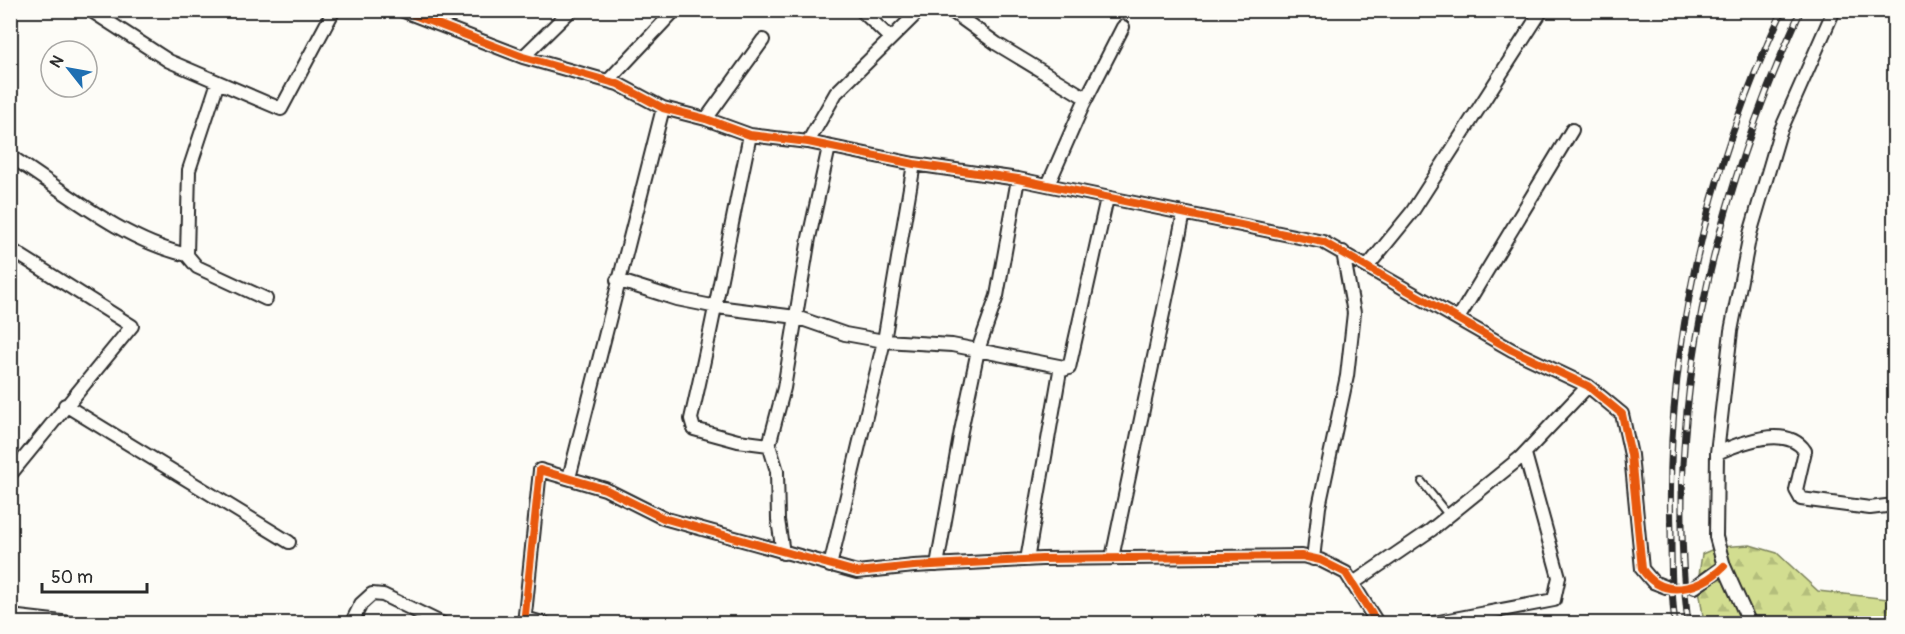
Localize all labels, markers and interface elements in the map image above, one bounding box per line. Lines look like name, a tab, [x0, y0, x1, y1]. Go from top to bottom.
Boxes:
north arrow	[39, 39, 99, 99]
text: N	[46, 52, 68, 72]
scale bar	[42, 556, 147, 594]
text: 50 m	[51, 566, 93, 589]

